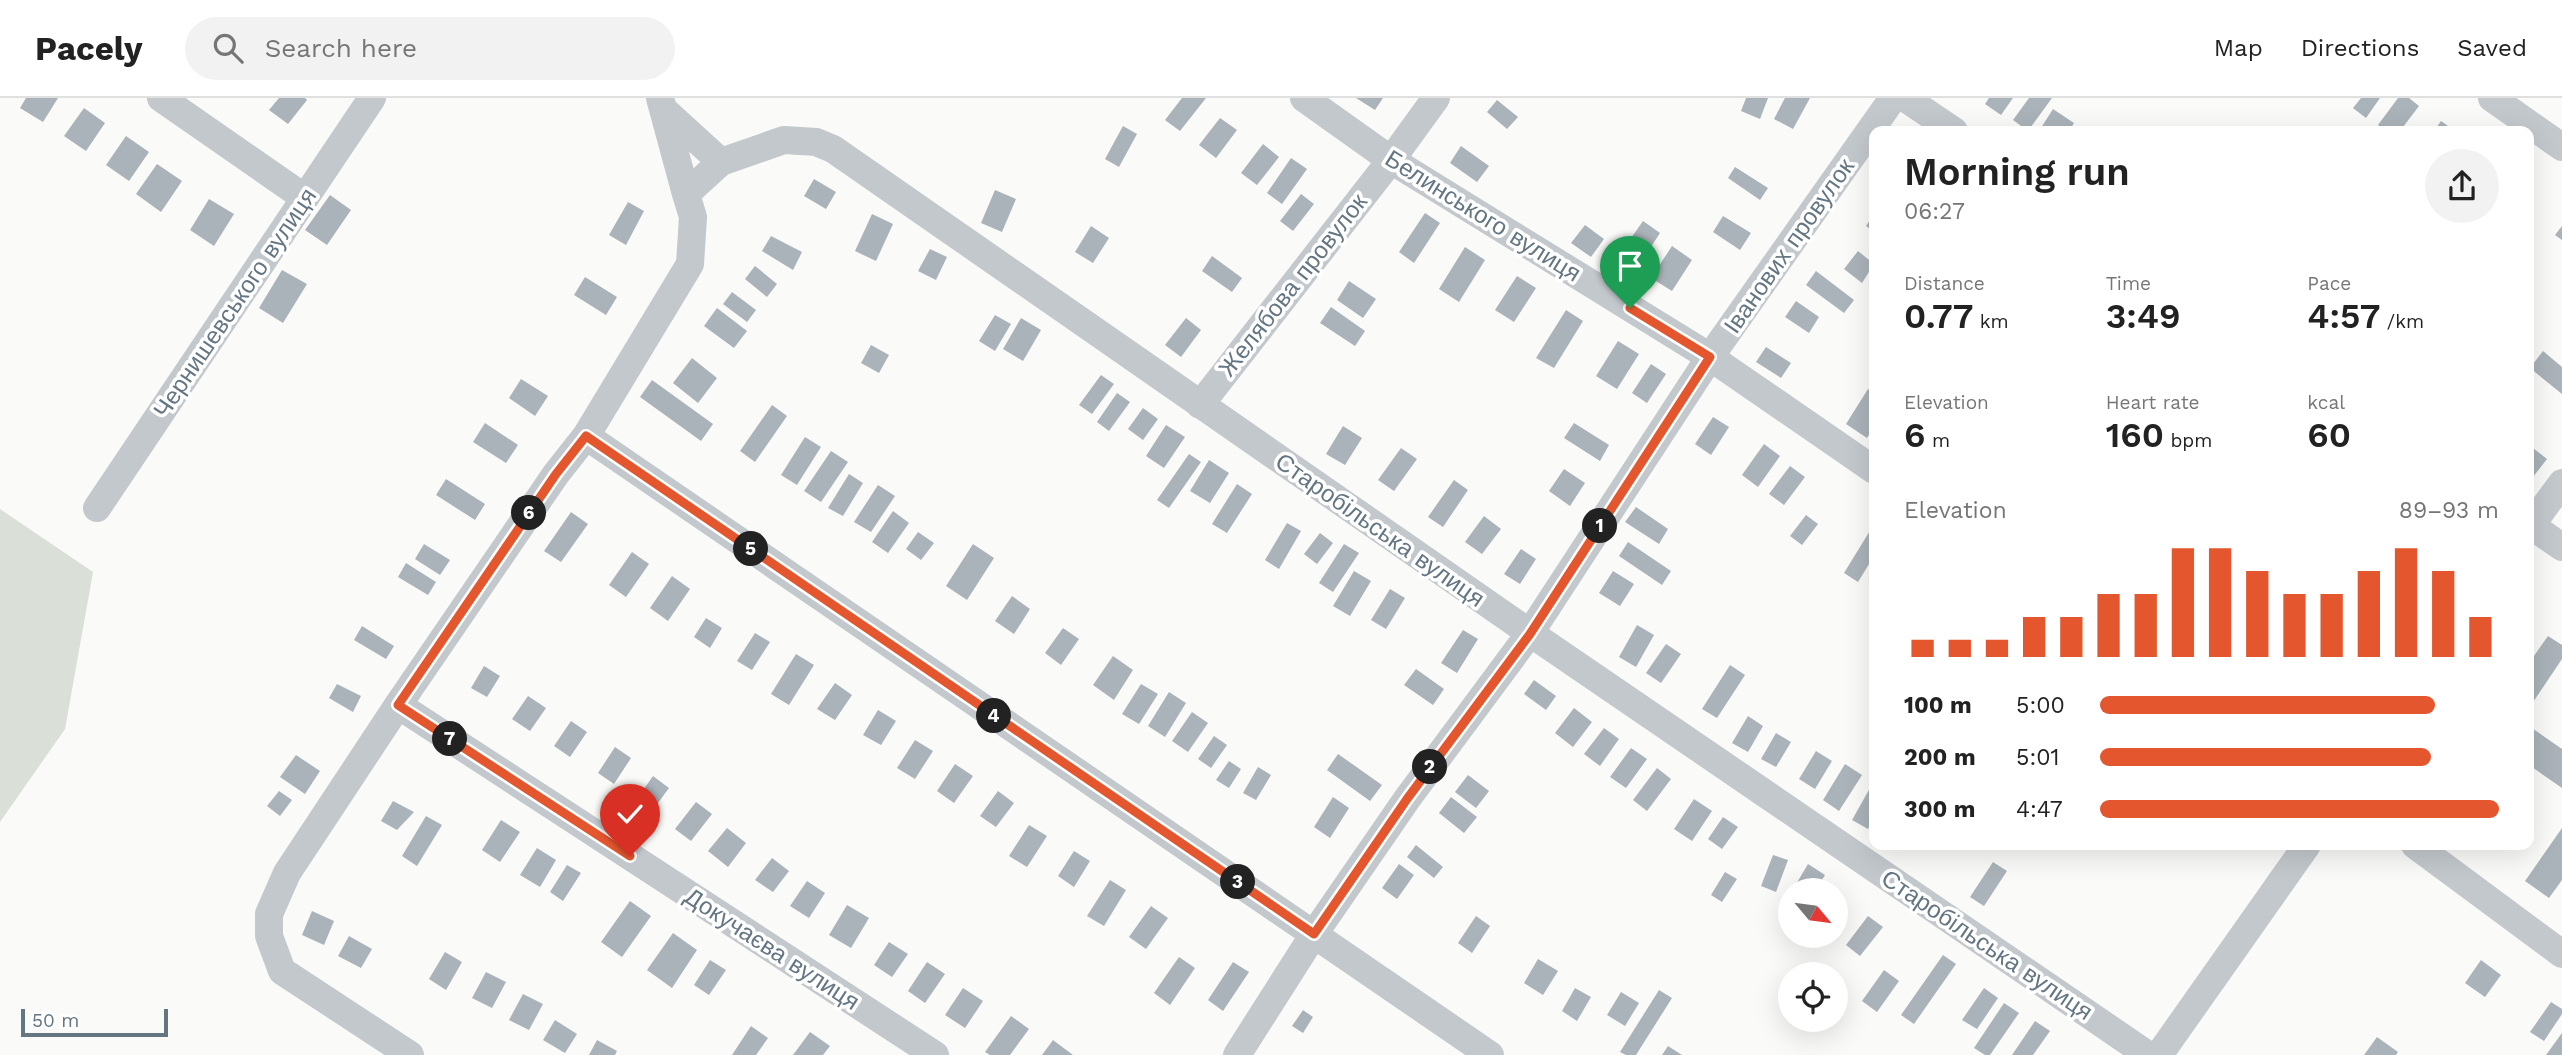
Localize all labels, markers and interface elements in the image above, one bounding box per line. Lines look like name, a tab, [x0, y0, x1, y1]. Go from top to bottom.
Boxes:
search box	[185, 17, 675, 80]
text: Pacely	[35, 29, 143, 68]
icon: search	[209, 29, 247, 67]
text: Search here	[265, 33, 417, 63]
text: Map	[2214, 34, 2263, 62]
text: Directions	[2301, 34, 2419, 62]
text: Saved	[2457, 34, 2527, 62]
street label: Белинського вулиця	[1380, 144, 1586, 288]
button: share	[2425, 149, 2499, 223]
text: Morning run	[1904, 150, 2130, 194]
street label: Іванових провулок	[1718, 153, 1860, 339]
street label: Чернишевського вулиця	[148, 183, 322, 423]
street label: Желябова провулок	[1213, 188, 1373, 382]
text: 06:27	[1904, 198, 1965, 225]
pin	[1600, 236, 1660, 308]
icon: arrive	[1611, 247, 1649, 285]
text: Distance	[1904, 272, 1985, 295]
text: Time	[2106, 272, 2151, 295]
text: Pace	[2307, 272, 2351, 295]
text: 0.77	[1904, 295, 1973, 337]
text: 3:49	[2106, 295, 2181, 337]
text: 4:57	[2307, 295, 2380, 337]
text: km	[1973, 310, 2009, 333]
text: /km	[2380, 310, 2424, 333]
text: Elevation	[1904, 391, 1989, 414]
text: Heart rate	[2106, 391, 2200, 414]
text: kcal	[2307, 391, 2345, 414]
text: 6	[1904, 414, 1925, 456]
text: 160	[2106, 414, 2164, 456]
text: 60	[2307, 414, 2351, 456]
text: m	[1925, 429, 1950, 452]
text: bpm	[2164, 429, 2212, 452]
street label: Старобільська вулиця	[1270, 447, 1490, 613]
pin: 6	[512, 496, 546, 530]
text: Elevation	[1904, 497, 2007, 524]
text: 89–93 m	[2399, 497, 2499, 524]
text: 6	[523, 501, 534, 524]
pin: 1	[1582, 508, 1618, 544]
text: 1	[1595, 514, 1604, 537]
pin: 5	[734, 532, 768, 566]
text: 5	[745, 537, 756, 560]
text: 100 m	[1904, 692, 1972, 719]
text: 5:00	[2016, 692, 2065, 719]
pin: 4	[976, 698, 1012, 734]
text: 4	[987, 704, 1000, 727]
pin: 7	[433, 722, 468, 756]
text: 7	[444, 727, 455, 750]
text: 200 m	[1904, 744, 1976, 771]
text: 5:01	[2016, 744, 2059, 771]
pin: 2	[1412, 750, 1448, 784]
text: 2	[1424, 755, 1435, 778]
pin	[600, 784, 660, 856]
icon: check	[611, 795, 649, 833]
text: 300 m	[1904, 796, 1975, 823]
text: 4:47	[2016, 796, 2063, 823]
pin: 3	[1220, 864, 1256, 900]
street label: Старобільська вулиця	[1876, 864, 2098, 1026]
text: 3	[1232, 870, 1243, 893]
north arrow	[1778, 878, 1848, 948]
map controls	[1778, 878, 1848, 1032]
street label: Докучаєва вулиця	[679, 882, 865, 1016]
button: locate	[1778, 962, 1848, 1032]
scale bar	[21, 1006, 168, 1038]
text: 50 m	[32, 1009, 79, 1032]

